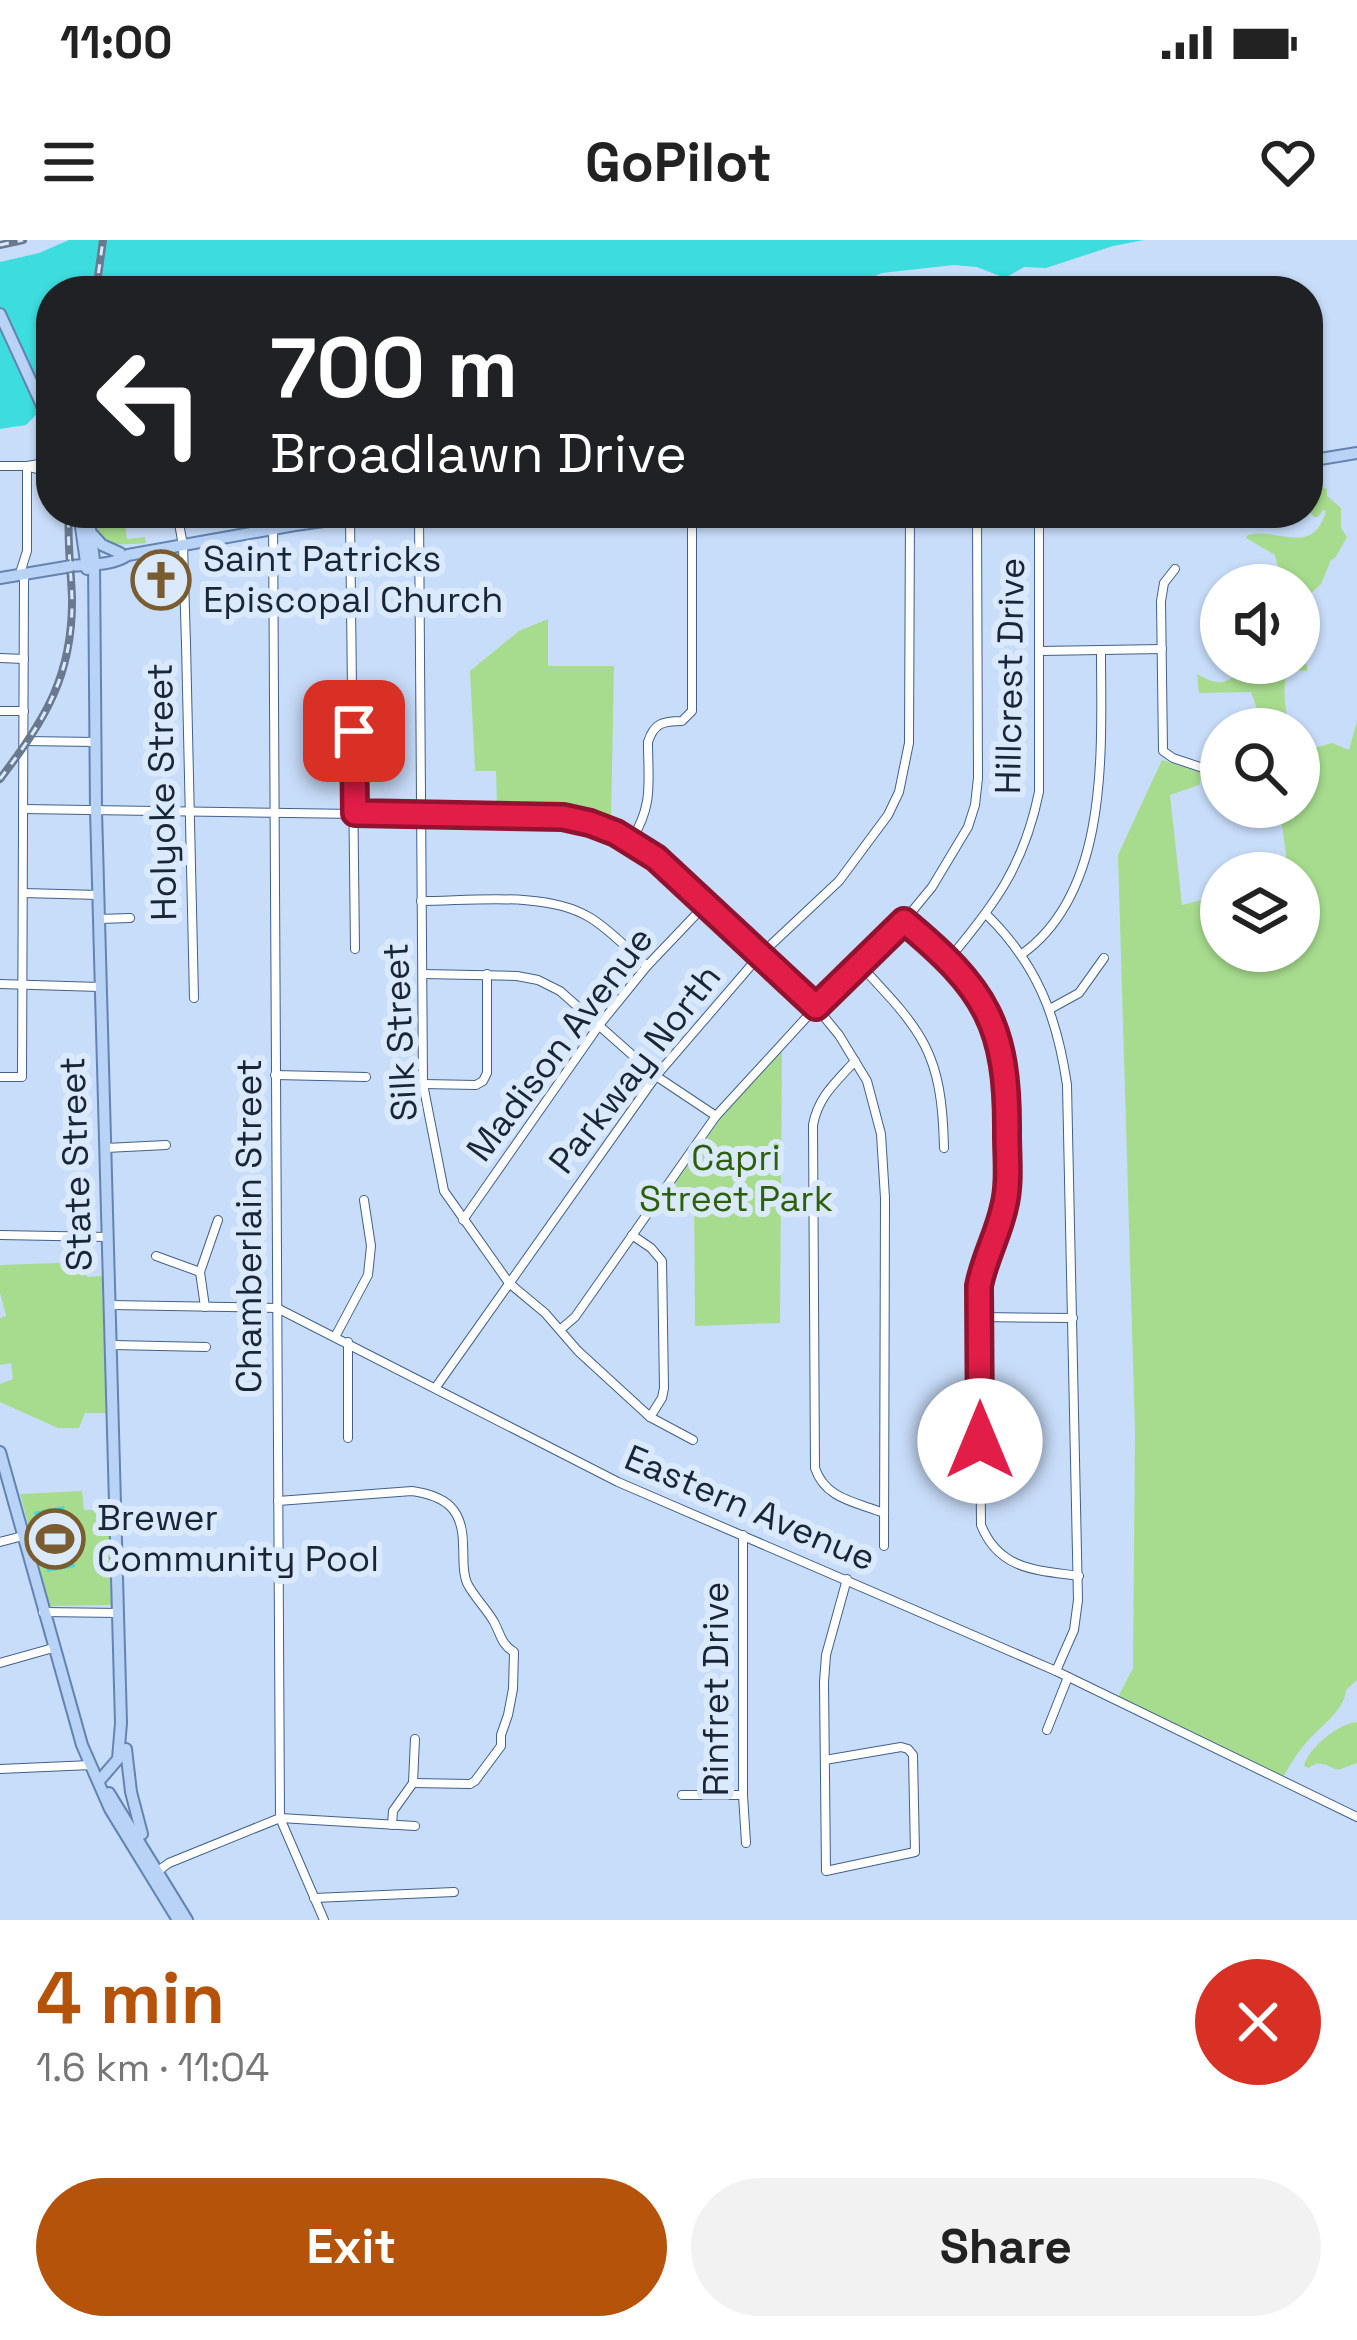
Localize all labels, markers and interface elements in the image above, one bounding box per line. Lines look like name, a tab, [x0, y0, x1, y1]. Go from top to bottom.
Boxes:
text: 11:00	[60, 14, 172, 71]
text: GoPilot	[585, 128, 772, 197]
icon: menu	[36, 129, 102, 195]
icon: heart	[1255, 129, 1321, 195]
text: 700 m	[270, 314, 518, 422]
icon: left	[72, 324, 228, 480]
text: Broadlawn Drive	[270, 419, 687, 488]
place label: Saint Patricks Episcopal Church	[203, 536, 503, 623]
church icon: Saint Patricks Episcopal Church	[130, 549, 192, 611]
street label: Hillcrest Drive	[985, 557, 1035, 795]
map controls	[1200, 564, 1320, 972]
button: sound	[1200, 564, 1320, 684]
street label: Holyoke Street	[137, 663, 187, 921]
pin	[303, 680, 405, 782]
icon: arrive	[321, 698, 387, 764]
button: search	[1200, 708, 1320, 828]
button: layers	[1200, 852, 1320, 972]
street label: Madison Avenue	[457, 917, 663, 1171]
street label: Silk Street	[372, 942, 428, 1122]
street label: Parkway North	[539, 955, 731, 1183]
street label: State Street	[49, 1056, 103, 1272]
street label: Chamberlain Street	[226, 1059, 272, 1393]
park label: Capri Street Park	[639, 1135, 833, 1222]
position arrow	[917, 1378, 1043, 1504]
street label: Eastern Avenue	[618, 1434, 882, 1582]
place label: Brewer Community Pool	[97, 1495, 379, 1582]
sports icon: Brewer Community Pool	[24, 1508, 86, 1570]
street label: Rinfret Drive	[693, 1582, 739, 1796]
text: 4 min	[36, 1952, 225, 2044]
button: close	[1195, 1959, 1321, 2085]
text: 1.6 km · 11:04	[36, 2043, 269, 2092]
button: Exit	[36, 2178, 667, 2316]
button: Share	[691, 2178, 1321, 2316]

